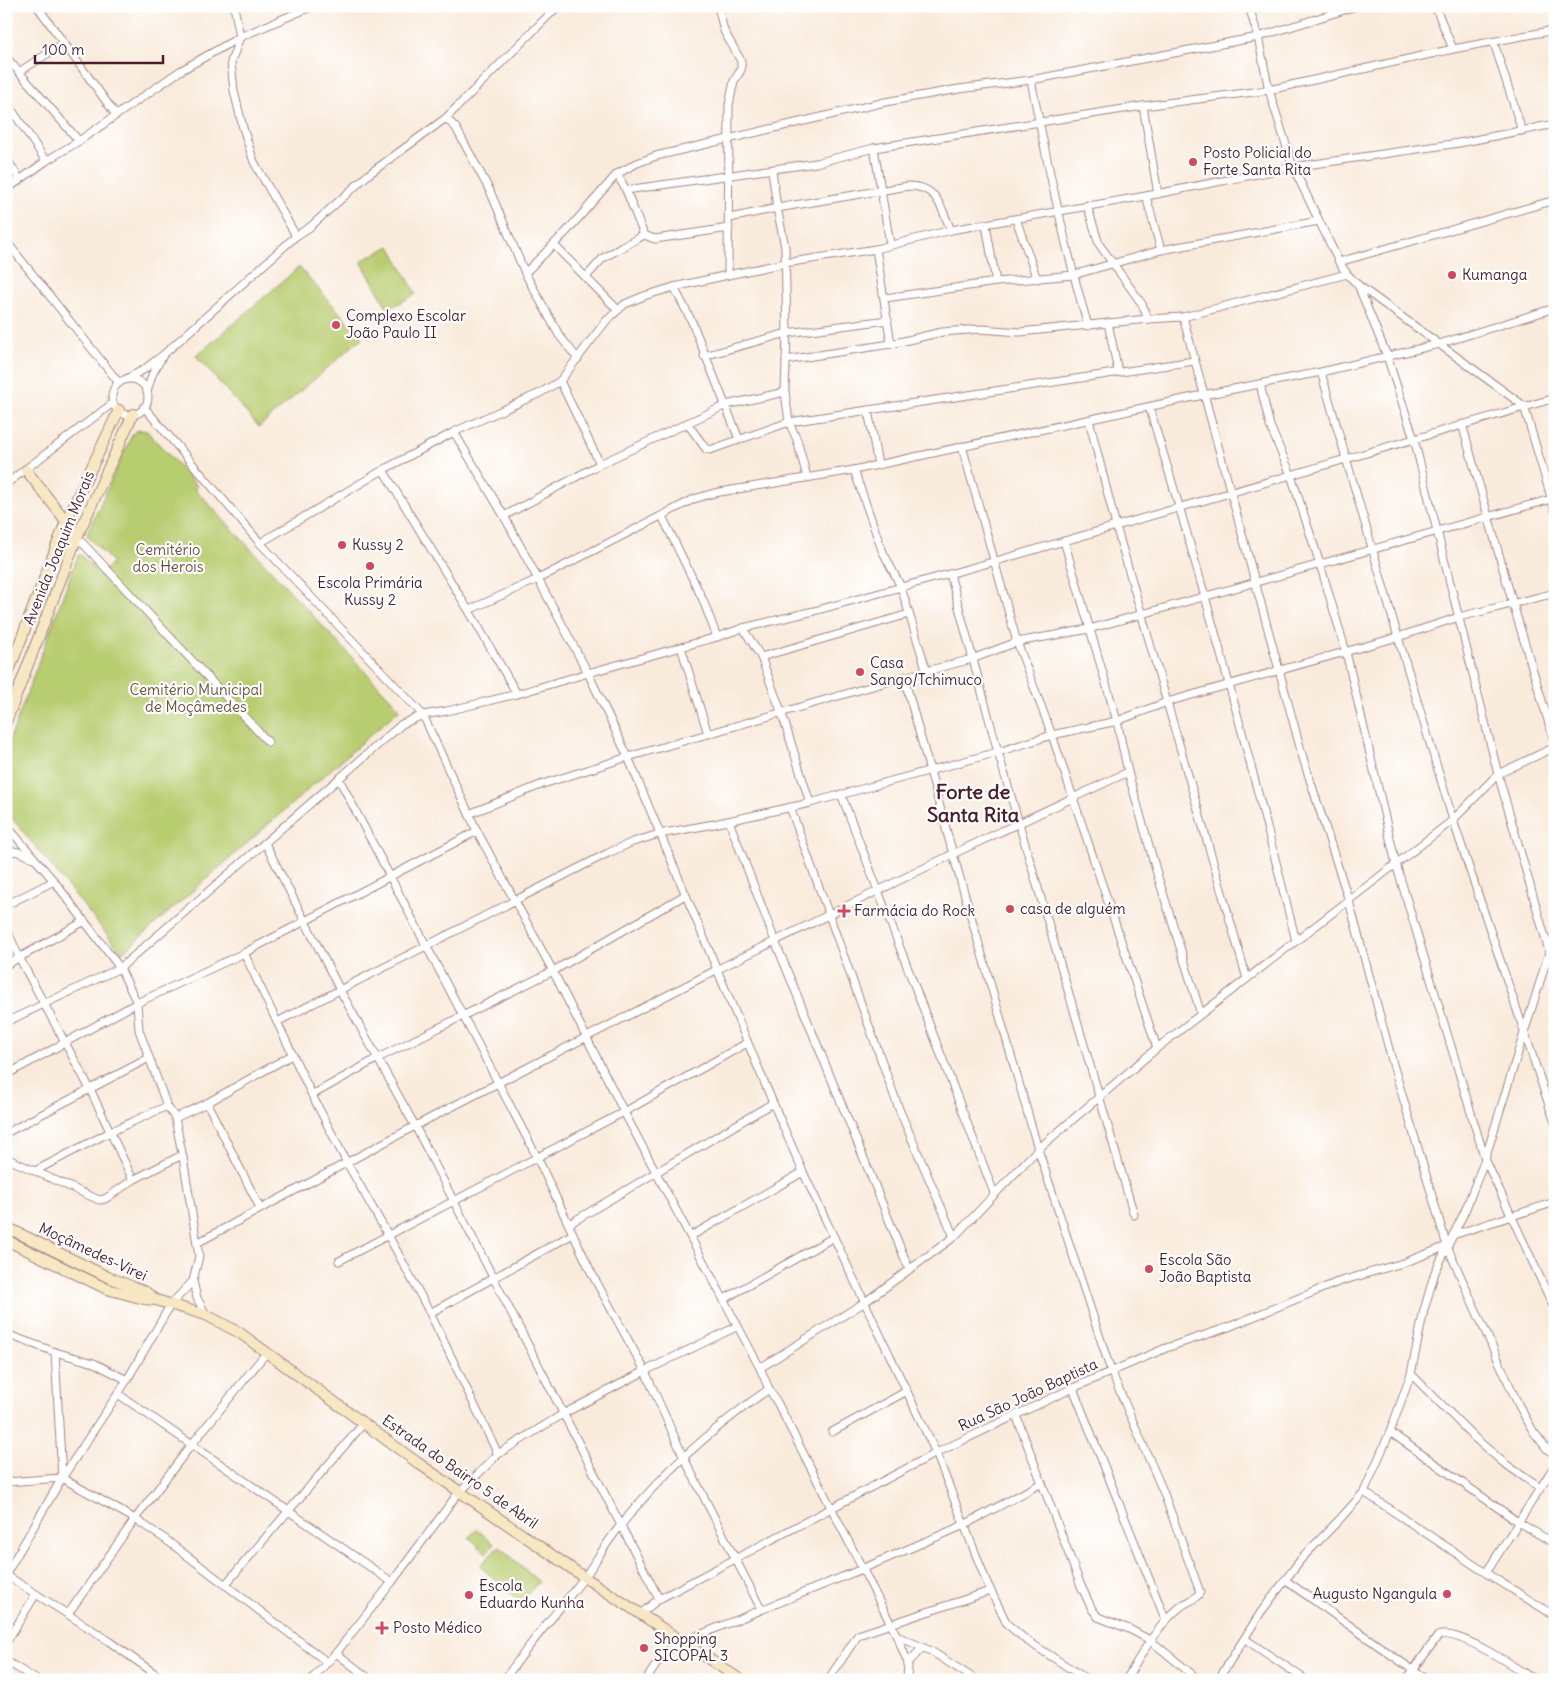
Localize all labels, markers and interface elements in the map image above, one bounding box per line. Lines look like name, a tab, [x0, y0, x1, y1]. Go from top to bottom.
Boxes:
scale bar	[35, 32, 162, 64]
text: 100 m	[42, 40, 84, 59]
place label: Posto Policial do Forte Santa Rita	[1203, 143, 1312, 179]
marker: Posto Policial do Forte Santa Rita	[1187, 156, 1199, 168]
place label: Kumanga	[1462, 265, 1528, 284]
marker: Kumanga	[1446, 269, 1458, 281]
place label: Complexo Escolar João Paulo II	[346, 306, 466, 342]
marker: Complexo Escolar João Paulo II	[330, 319, 342, 331]
street label: Avenida Joaquim Morais	[19, 468, 98, 628]
place label: Kussy 2	[352, 535, 404, 554]
marker: Kussy 2	[336, 539, 348, 551]
park label: Cemitério dos Herois	[133, 540, 204, 576]
marker: Escola Primária Kussy 2	[364, 560, 376, 572]
place label: Escola Primária Kussy 2	[317, 573, 423, 609]
place label: Casa Sango/Tchimuco	[870, 653, 982, 689]
marker: Casa Sango/Tchimuco	[854, 666, 866, 678]
park label: Cemitério Municipal de Moçâmedes	[130, 680, 262, 716]
district label: Forte de Santa Rita	[927, 779, 1020, 827]
place label: casa de alguém	[1020, 899, 1126, 918]
place label: Farmácia do Rock	[854, 901, 976, 920]
marker: casa de alguém	[1004, 903, 1016, 915]
marker: Farmácia do Rock	[838, 905, 850, 917]
street label: Moçâmedes-Virei	[36, 1218, 150, 1285]
place label: Escola São João Baptista	[1159, 1250, 1252, 1286]
marker: Escola São João Baptista	[1143, 1263, 1155, 1275]
street label: Rua São João Baptista	[955, 1354, 1101, 1435]
street label: Estrada do Bairro 5 de Abril	[379, 1410, 542, 1533]
place label: Escola Eduardo Kunha	[479, 1576, 585, 1612]
place label: Augusto Ngangula	[1313, 1584, 1437, 1603]
marker: Augusto Ngangula	[1441, 1588, 1453, 1600]
marker: Escola Eduardo Kunha	[463, 1589, 475, 1601]
place label: Posto Médico	[393, 1618, 482, 1637]
marker: Posto Médico	[375, 1621, 389, 1635]
place label: Shopping SICOPAL 3	[654, 1629, 728, 1665]
marker: Shopping SICOPAL 3	[638, 1642, 650, 1654]

